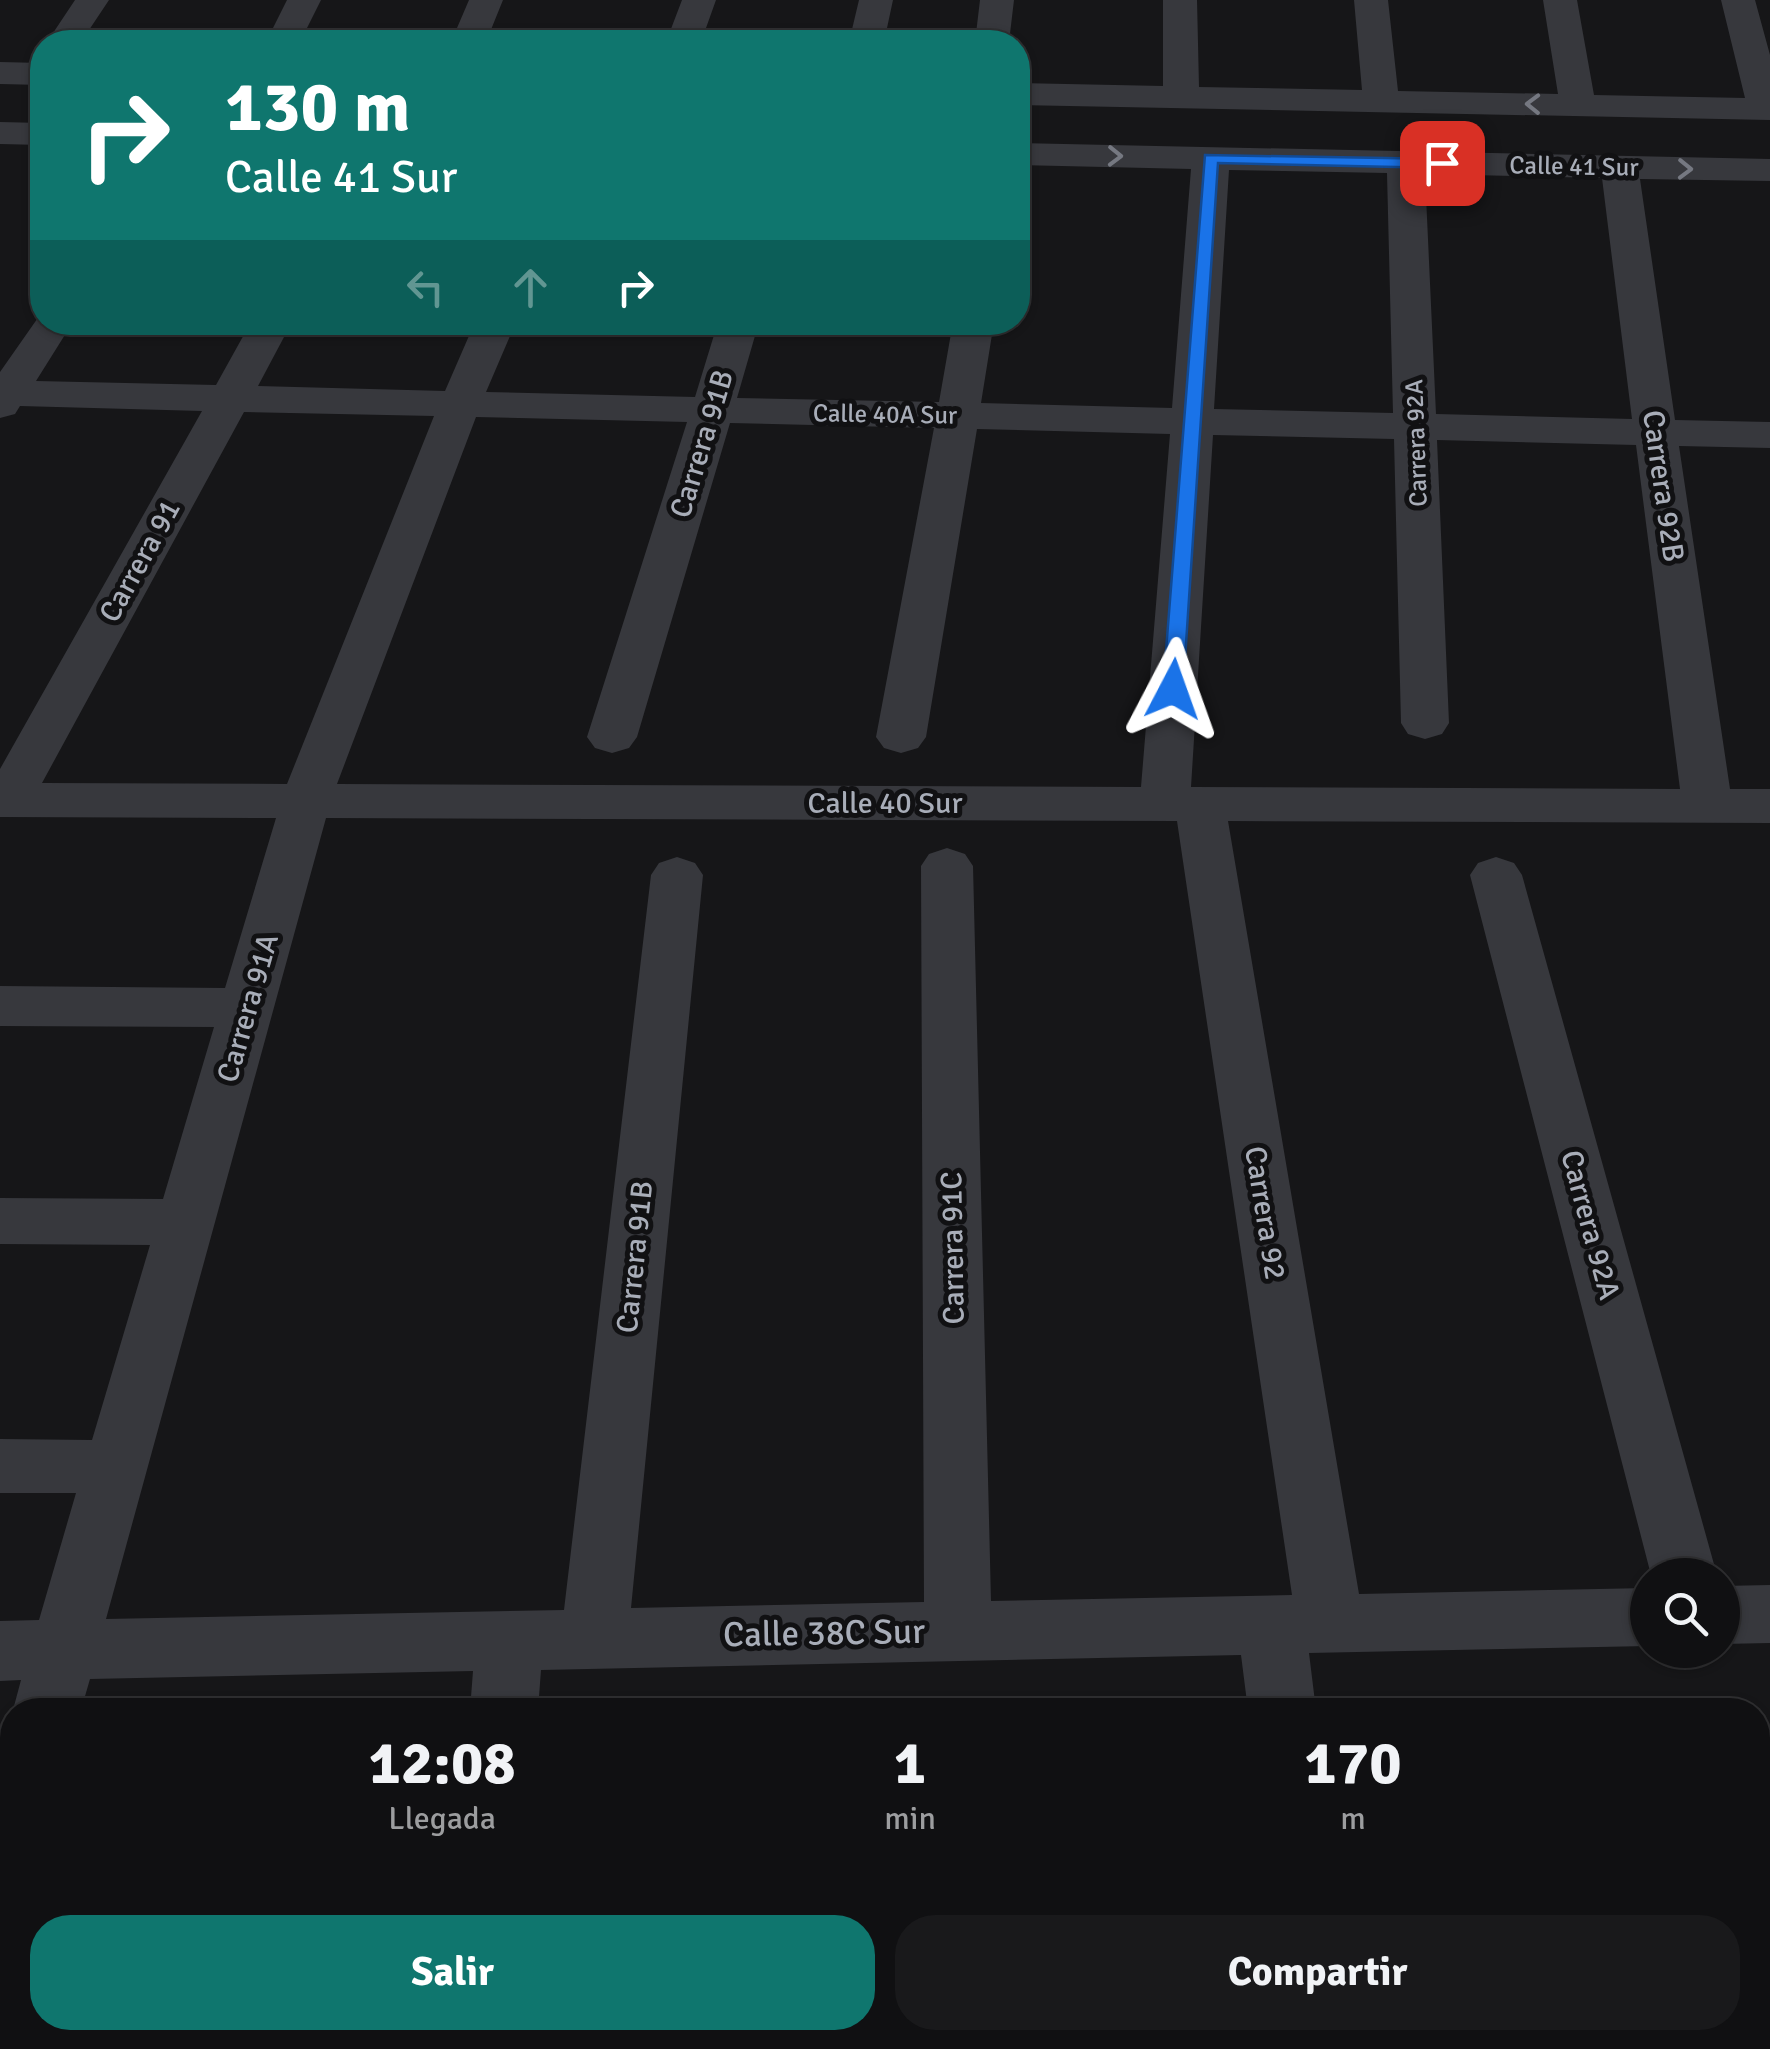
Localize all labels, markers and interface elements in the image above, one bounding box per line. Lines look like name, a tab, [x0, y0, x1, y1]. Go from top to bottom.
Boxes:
text: 130 m	[225, 64, 410, 150]
icon: right	[60, 70, 190, 200]
one-way arrow	[1524, 93, 1540, 115]
pin	[1400, 121, 1485, 206]
icon: arrive	[1415, 136, 1470, 191]
one-way arrow	[1108, 145, 1123, 167]
street label: Calle 41 Sur	[1509, 149, 1640, 183]
text: Calle 41 Sur	[225, 150, 457, 205]
one-way arrow	[1677, 158, 1693, 179]
icon: left	[398, 260, 453, 315]
icon: ahead	[503, 260, 558, 315]
icon: right	[608, 260, 663, 315]
street label: Carrera 91B	[662, 366, 742, 522]
street label: Carrera 92A	[1398, 379, 1434, 507]
street label: Calle 40A Sur	[813, 397, 958, 431]
street label: Carrera 92B	[1634, 408, 1692, 564]
street label: Carrera 91	[91, 493, 189, 629]
position arrow	[1121, 637, 1225, 741]
street label: Calle 40 Sur	[808, 785, 962, 822]
street label: Carrera 91A	[209, 929, 287, 1087]
street label: Carrera 92	[1236, 1144, 1294, 1282]
street label: Carrera 92A	[1552, 1146, 1628, 1304]
street label: Carrera 91C	[933, 1171, 973, 1325]
street label: Carrera 91B	[609, 1179, 661, 1335]
map controls	[1630, 1558, 1740, 1668]
button: search	[1630, 1558, 1740, 1668]
street label: Calle 38C Sur	[723, 1610, 925, 1656]
text: 12:08	[368, 1727, 516, 1801]
text: 1	[894, 1727, 926, 1801]
text: 170	[1304, 1727, 1402, 1801]
text: Llegada	[388, 1799, 496, 1838]
text: min	[884, 1799, 936, 1838]
text: m	[1340, 1799, 1366, 1838]
button: Salir	[30, 1915, 875, 2030]
button: Compartir	[895, 1915, 1740, 2030]

